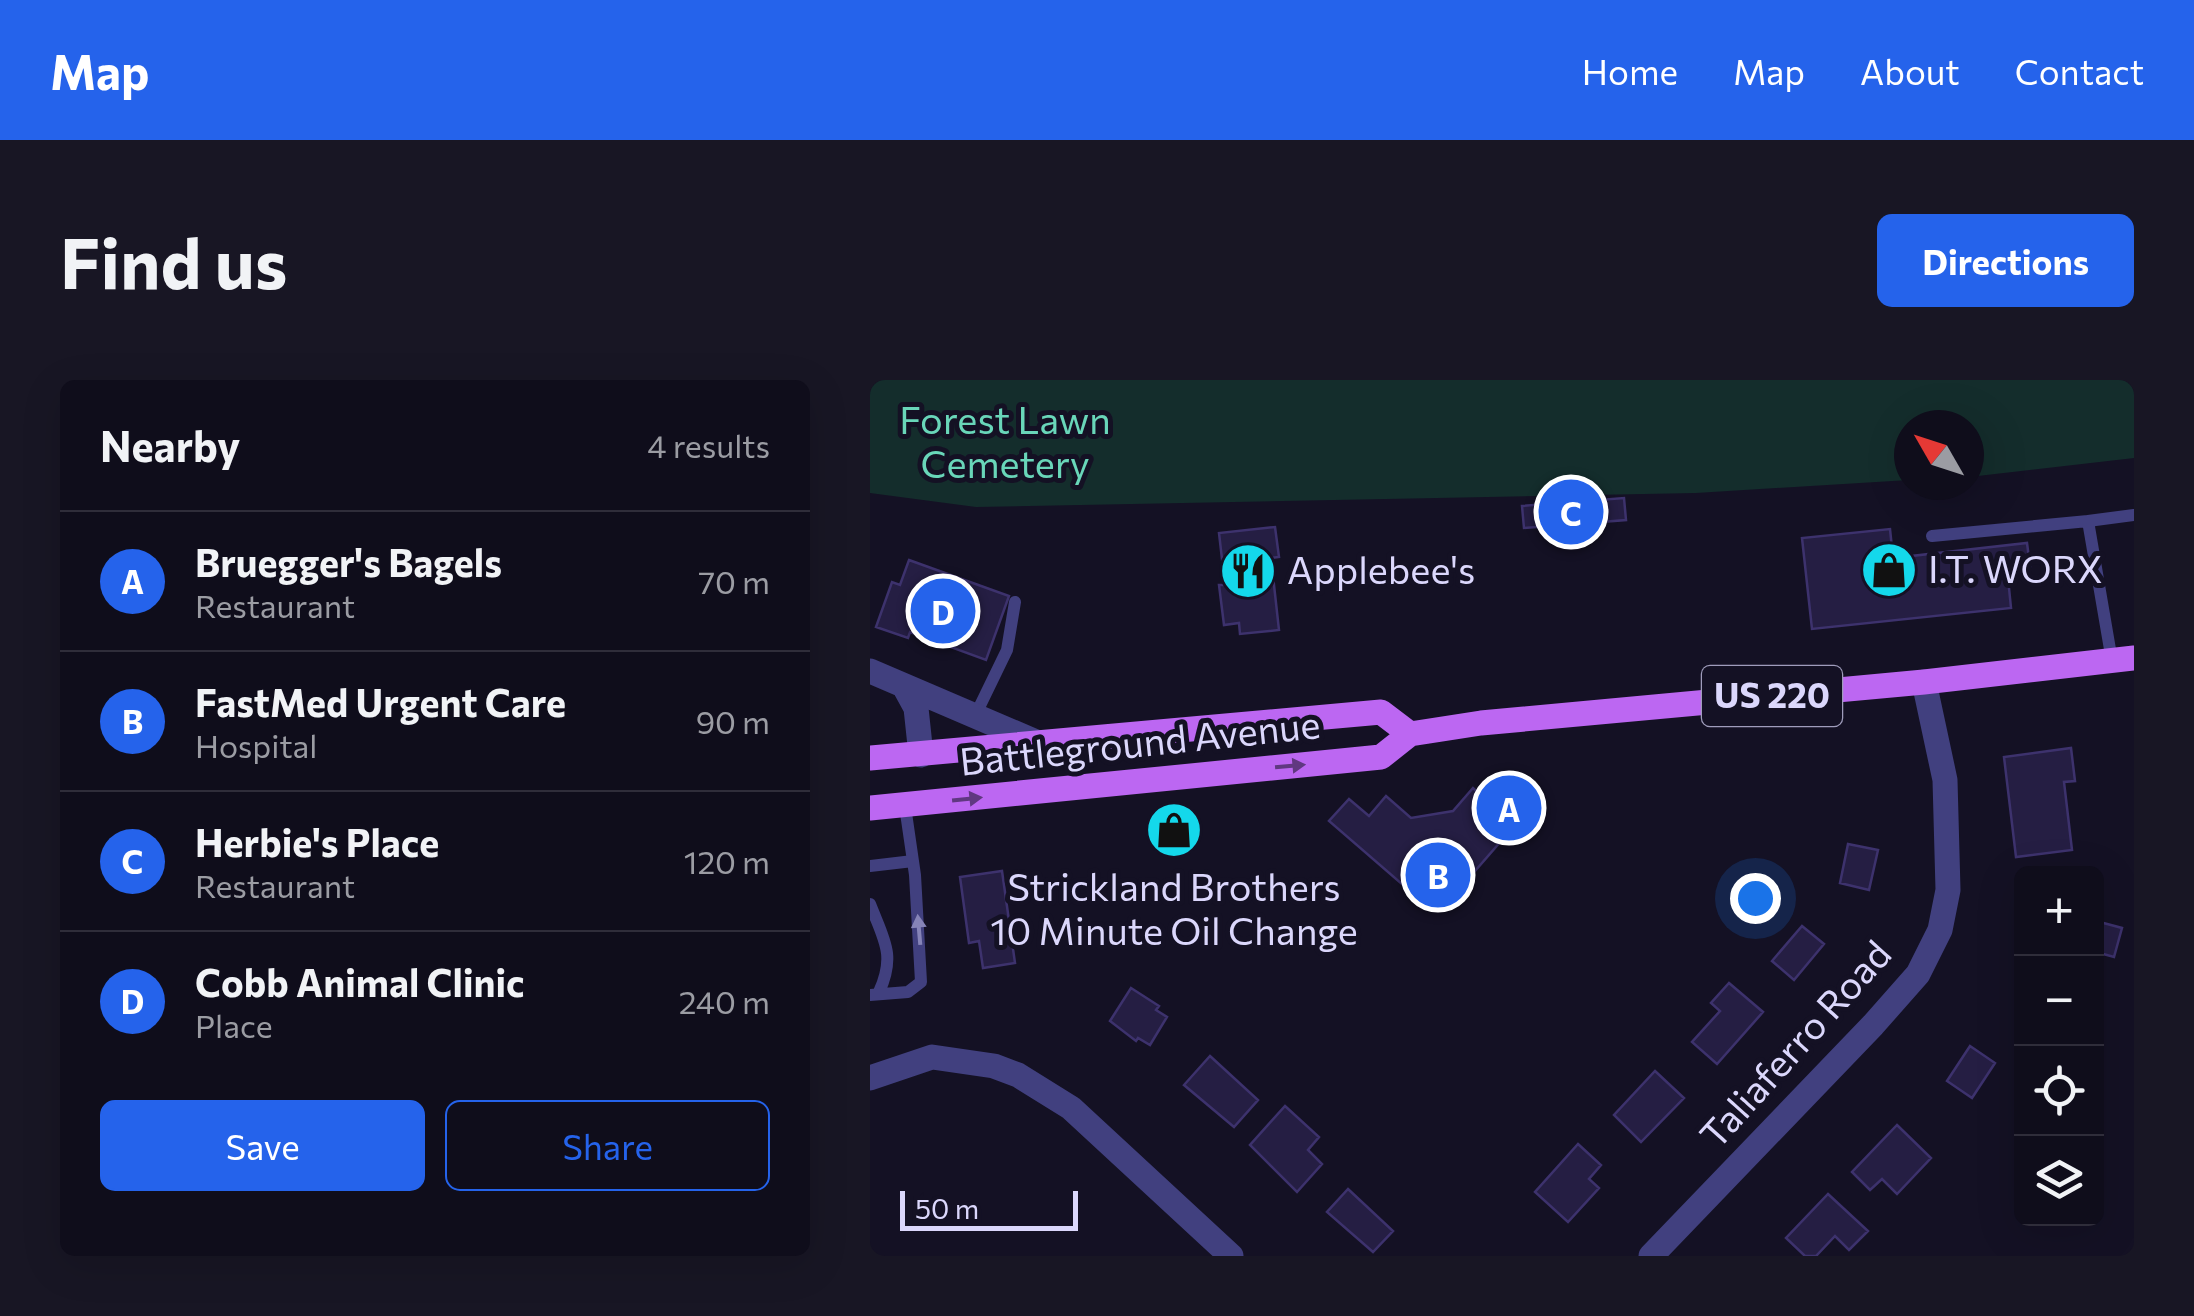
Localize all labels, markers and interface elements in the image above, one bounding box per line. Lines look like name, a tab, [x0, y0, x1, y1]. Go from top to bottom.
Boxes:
text: Map	[50, 41, 149, 100]
text: Home	[1582, 49, 1678, 92]
text: Map	[1733, 49, 1805, 92]
text: About	[1860, 49, 1960, 92]
text: Contact	[2015, 49, 2144, 92]
button: Directions	[1877, 214, 2134, 307]
text: Find us	[60, 218, 287, 303]
park label: Forest Lawn Cemetery	[899, 395, 1111, 486]
north arrow	[1894, 410, 1984, 500]
text: Nearby	[100, 419, 240, 471]
text: 4 results	[647, 425, 770, 465]
pin: C	[1538, 474, 1604, 550]
text: Bruegger's Bagels	[195, 538, 502, 585]
shop icon: I.T. WORX	[1859, 540, 1919, 600]
restaurant icon: Applebee's	[1218, 541, 1278, 601]
place label: I.T. WORX	[1928, 544, 2103, 591]
place label: Applebee's	[1287, 545, 1475, 592]
text: A	[121, 561, 144, 601]
text: 70 m	[698, 561, 770, 601]
pin: D	[910, 574, 976, 648]
text: Restaurant	[195, 585, 355, 625]
road number: US 220	[1702, 666, 1842, 726]
text: FastMed Urgent Care	[195, 678, 566, 725]
street label: Battleground Avenue	[957, 699, 1322, 784]
text: B	[122, 701, 143, 741]
text: 90 m	[696, 701, 770, 741]
text: Hospital	[195, 725, 317, 765]
one-way arrow	[1275, 757, 1307, 773]
pin: A	[1476, 770, 1542, 846]
one-way arrow	[952, 791, 984, 807]
shop icon: Strickland Brothers 10 Minute Oil Change	[1144, 800, 1204, 860]
text: Herbie's Place	[195, 818, 439, 865]
pin: B	[1406, 838, 1470, 912]
text: C	[122, 841, 143, 881]
text: 120 m	[684, 841, 770, 881]
place label: Strickland Brothers 10 Minute Oil Change	[990, 862, 1358, 953]
text: Restaurant	[195, 865, 355, 905]
map controls	[2014, 866, 2104, 1226]
button: +	[2014, 866, 2104, 956]
your location	[1730, 873, 1781, 924]
one-way arrow	[911, 913, 927, 945]
street label: Taliaferro Road	[1689, 930, 1900, 1157]
button: −	[2014, 956, 2104, 1046]
text: Cobb Animal Clinic	[195, 958, 524, 1005]
text: D	[121, 981, 144, 1021]
text: 240 m	[679, 981, 770, 1021]
text: Place	[195, 1005, 273, 1045]
button: locate	[2014, 1046, 2104, 1136]
button: Save	[100, 1100, 425, 1191]
button: Share	[445, 1100, 770, 1191]
button: layers	[2014, 1136, 2104, 1226]
scale bar	[900, 1186, 1078, 1230]
text: 50 m	[915, 1191, 979, 1225]

